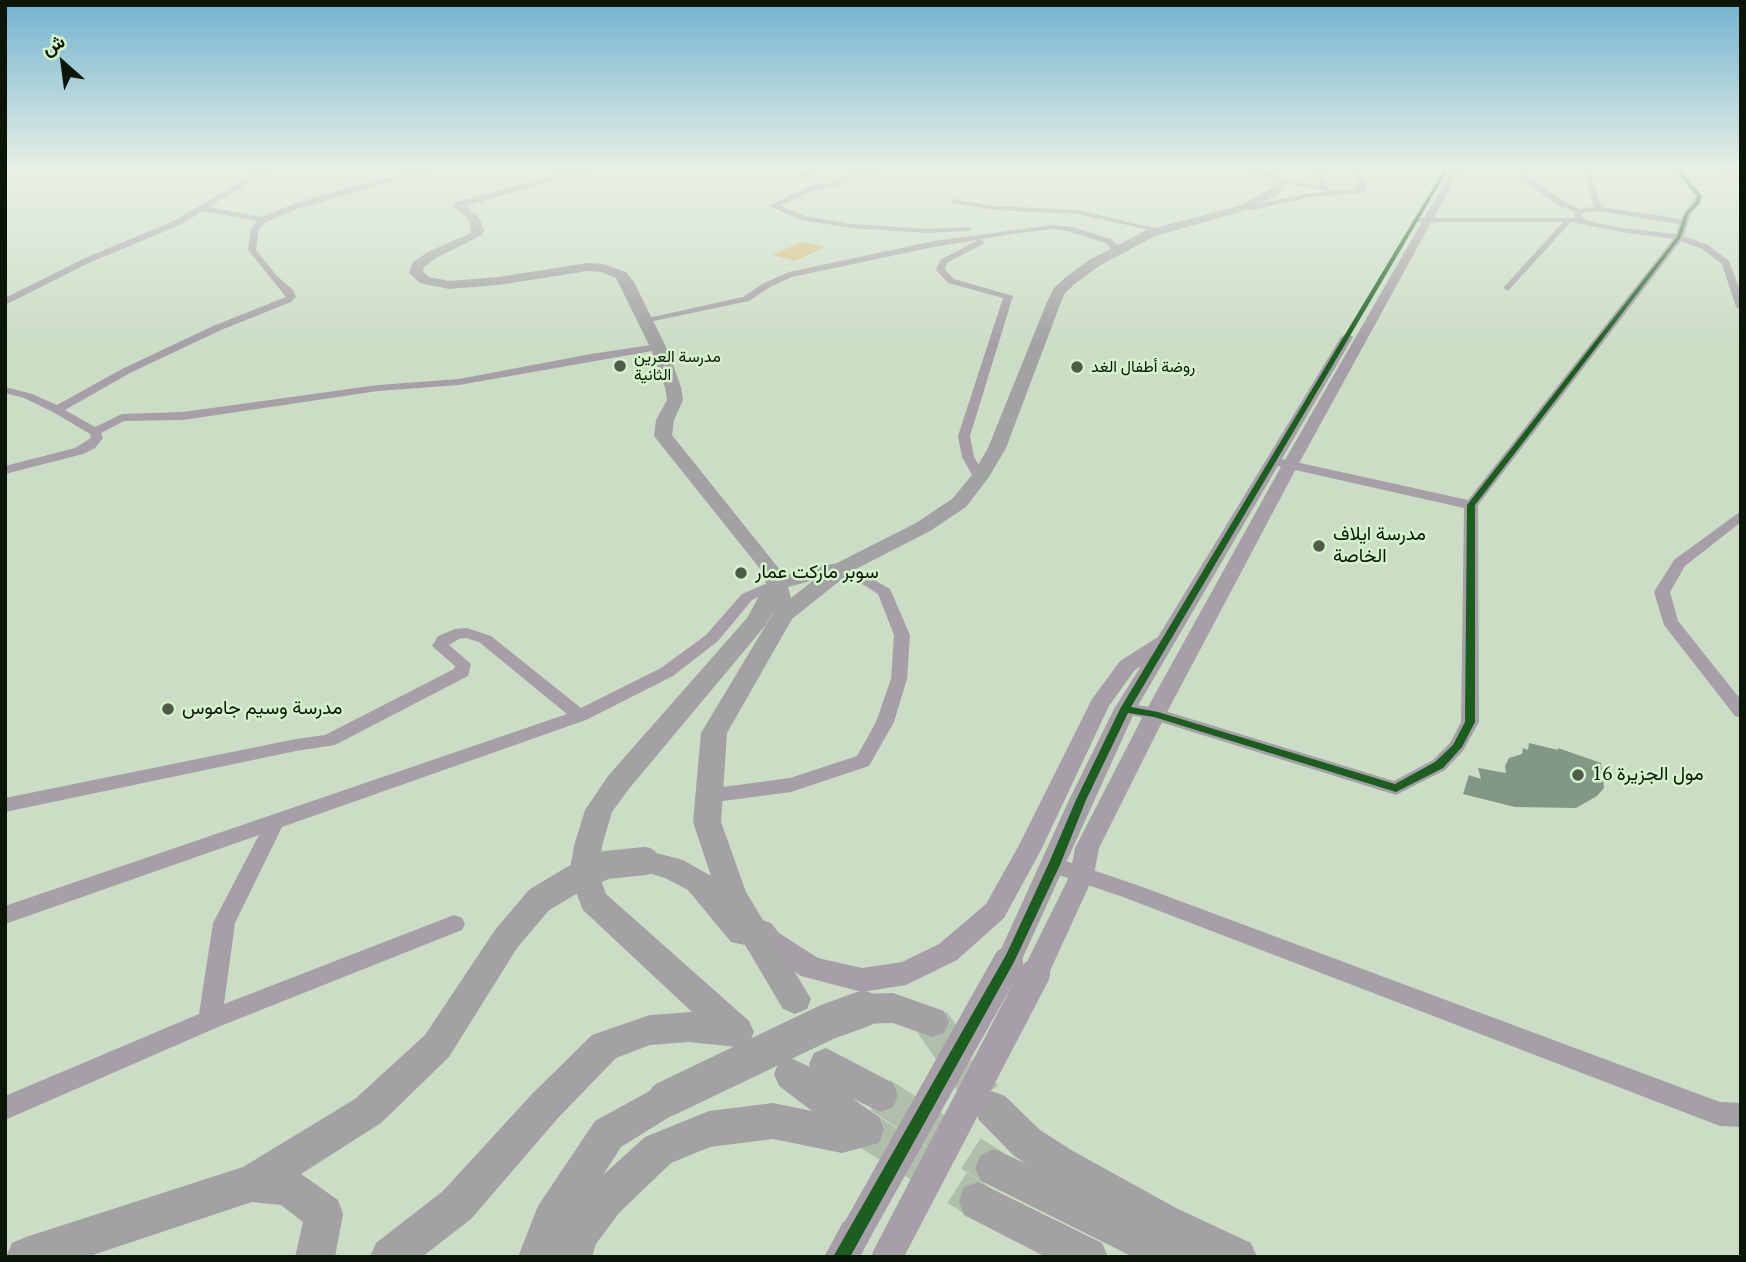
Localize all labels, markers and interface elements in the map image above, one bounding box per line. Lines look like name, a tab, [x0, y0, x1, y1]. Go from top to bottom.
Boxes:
north arrow	[28, 28, 98, 98]
text: ش	[37, 28, 69, 60]
place label: مدرسة العرين الثانية	[634, 347, 721, 385]
place label: روضة أطفال الغد	[1091, 357, 1195, 377]
marker: مدرسة العرين الثانية	[612, 358, 628, 374]
marker: روضة أطفال الغد	[1069, 359, 1085, 375]
place label: مدرسة ايلاف الخاصة	[1333, 524, 1426, 568]
marker: مدرسة ايلاف الخاصة	[1311, 538, 1327, 554]
place label: سوبر ماركت عمار	[755, 562, 879, 584]
marker: سوبر ماركت عمار	[733, 565, 749, 581]
place label: مدرسة وسيم جاموس	[182, 698, 342, 720]
marker: مدرسة وسيم جاموس	[160, 701, 176, 717]
place label: مول الجزيرة 16	[1592, 764, 1704, 786]
marker: مول الجزيرة 16	[1570, 767, 1586, 783]

